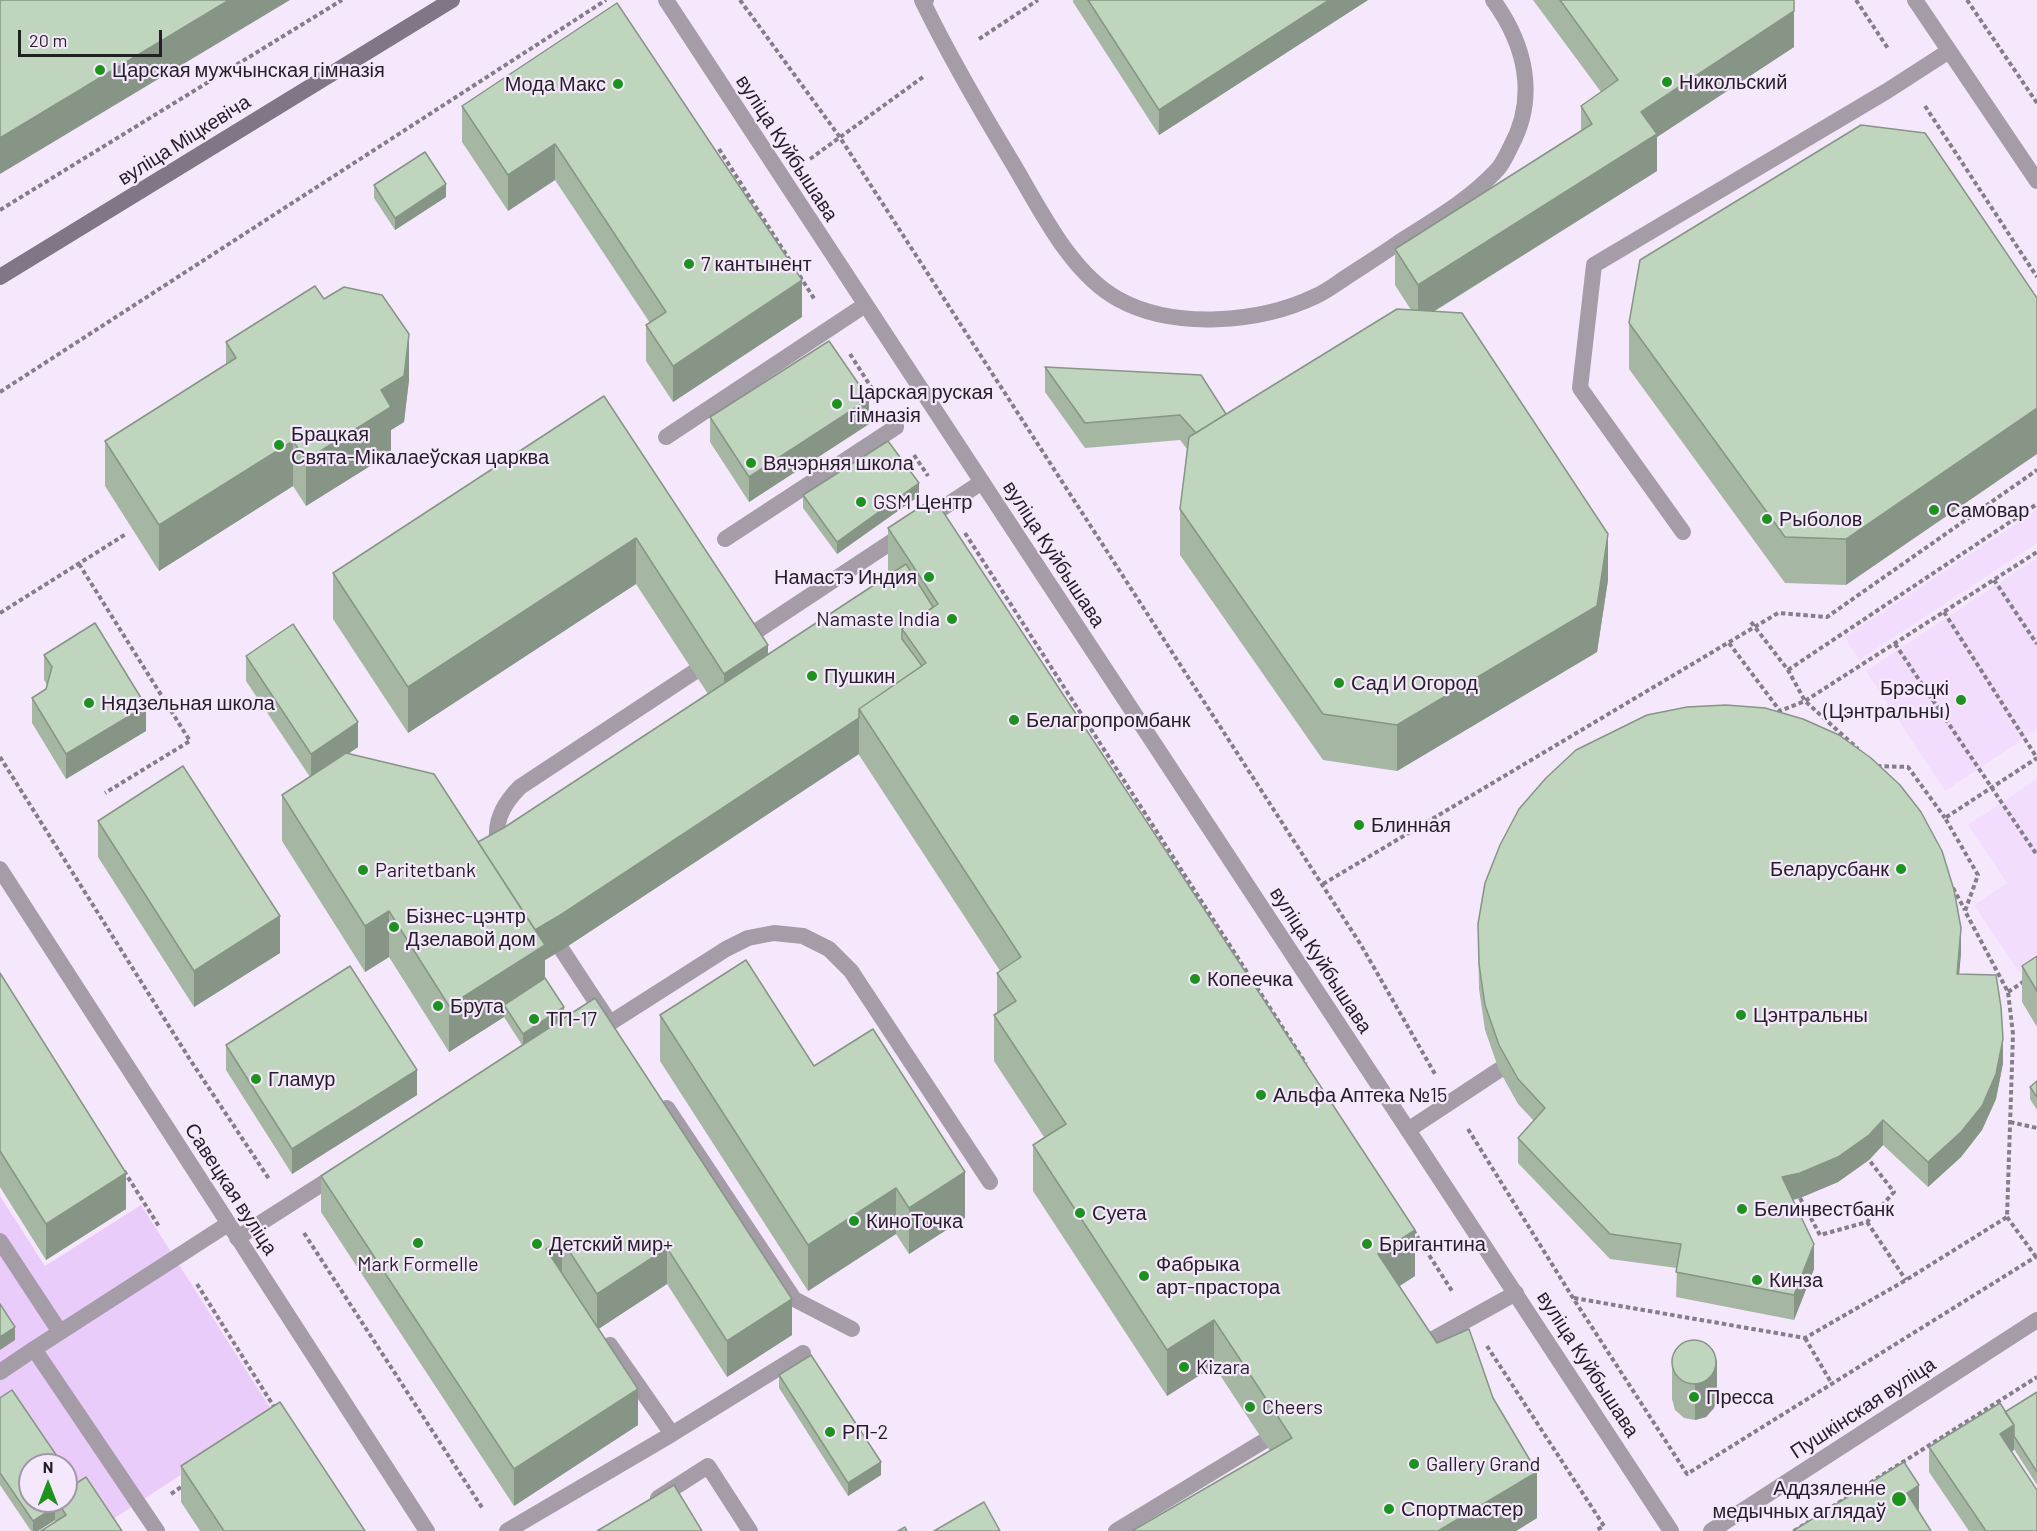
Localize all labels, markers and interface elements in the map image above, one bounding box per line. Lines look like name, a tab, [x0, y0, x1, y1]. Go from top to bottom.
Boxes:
scale bar	[21, 18, 165, 56]
text: 20 m	[29, 29, 67, 51]
place label: Царская мужчынская гімназія	[112, 58, 385, 82]
marker: Царская мужчынская гімназія	[93, 63, 107, 77]
street label: вуліца Куйбышава	[731, 70, 843, 226]
place label: Никольский	[1679, 70, 1787, 94]
place label: Мода Макс	[505, 72, 606, 96]
marker: Никольский	[1660, 75, 1674, 89]
marker: Мода Макс	[611, 77, 625, 91]
street label: вуліца Міцкевіча	[113, 90, 255, 190]
place label: 7 кантынент	[701, 252, 812, 276]
marker: 7 кантынент	[682, 257, 696, 271]
place label: Царская руская гімназія	[849, 380, 993, 427]
marker: Царская руская гімназія	[830, 397, 844, 411]
place label: Брацкая Свята-Мікалаеўская царква	[291, 422, 549, 469]
marker: Брацкая Свята-Мікалаеўская царква	[272, 438, 286, 452]
place label: Вячэрняя школа	[763, 451, 914, 475]
marker: Вячэрняя школа	[744, 456, 758, 470]
street label: вуліца Куйбышава	[998, 476, 1110, 632]
place label: GSM Центр	[873, 490, 972, 514]
marker: GSM Центр	[854, 495, 868, 509]
place label: Самовар	[1946, 498, 2029, 522]
marker: Самовар	[1927, 503, 1941, 517]
place label: Рыболов	[1779, 507, 1862, 531]
marker: Рыболов	[1760, 512, 1774, 526]
place label: Намастэ Индия	[774, 565, 917, 589]
marker: Намастэ Индия	[922, 570, 936, 584]
place label: Namaste India	[816, 607, 940, 631]
marker: Namaste India	[945, 612, 959, 626]
place label: Пушкин	[824, 664, 895, 688]
marker: Пушкин	[805, 669, 819, 683]
place label: Сад И Огород	[1351, 671, 1478, 695]
marker: Сад И Огород	[1332, 676, 1346, 690]
place label: Брэсцкі (Цэнтральны)	[1824, 676, 1949, 723]
place label: Нядзельная школа	[101, 691, 275, 715]
marker: Брэсцкі (Цэнтральны)	[1954, 693, 1968, 707]
marker: Нядзельная школа	[82, 696, 96, 710]
place label: Белагропромбанк	[1026, 708, 1190, 732]
marker: Белагропромбанк	[1007, 713, 1021, 727]
place label: Блинная	[1371, 813, 1451, 837]
marker: Блинная	[1352, 818, 1366, 832]
place label: Беларусбанк	[1770, 857, 1889, 881]
place label: Paritetbank	[375, 858, 476, 882]
marker: Беларусбанк	[1894, 862, 1908, 876]
marker: Paritetbank	[356, 863, 370, 877]
street label: вуліца Куйбышава	[1265, 882, 1377, 1038]
place label: Бізнес-цэнтр Дзелавой дом	[406, 904, 536, 951]
marker: Бізнес-цэнтр Дзелавой дом	[387, 920, 401, 934]
place label: Копеечка	[1207, 967, 1293, 991]
marker: Копеечка	[1188, 972, 1202, 986]
place label: Брута	[450, 994, 504, 1018]
marker: Брута	[431, 999, 445, 1013]
place label: Цэнтральны	[1753, 1003, 1868, 1027]
place label: ТП-17	[546, 1007, 597, 1031]
marker: Цэнтральны	[1734, 1008, 1748, 1022]
marker: ТП-17	[527, 1012, 541, 1026]
place label: Гламур	[268, 1067, 335, 1091]
marker: Гламур	[249, 1072, 263, 1086]
place label: Альфа Аптека №15	[1273, 1083, 1447, 1107]
marker: Альфа Аптека №15	[1254, 1088, 1268, 1102]
street label: Савецкая вуліца	[179, 1119, 283, 1259]
place label: Белинвестбанк	[1754, 1197, 1894, 1221]
place label: Суета	[1092, 1201, 1147, 1225]
marker: Белинвестбанк	[1735, 1202, 1749, 1216]
marker: Суета	[1073, 1206, 1087, 1220]
place label: КиноТочка	[866, 1209, 963, 1233]
marker: КиноТочка	[847, 1214, 861, 1228]
place label: Детский мир+	[549, 1232, 673, 1256]
place label: Бригантина	[1379, 1232, 1486, 1256]
marker: Mark Formelle	[411, 1236, 425, 1250]
marker: Детский мир+	[530, 1237, 544, 1251]
marker: Бригантина	[1360, 1237, 1374, 1251]
place label: Mark Formelle	[357, 1252, 479, 1276]
place label: Фабрыка арт-прастора	[1156, 1252, 1280, 1299]
place label: Кинза	[1769, 1268, 1823, 1292]
marker: Фабрыка арт-прастора	[1137, 1269, 1151, 1283]
marker: Кинза	[1750, 1273, 1764, 1287]
street label: вуліца Куйбышава	[1532, 1286, 1644, 1442]
street label: Пушкінская вуліца	[1786, 1352, 1940, 1464]
place label: Kizara	[1196, 1355, 1250, 1379]
marker: Kizara	[1177, 1360, 1191, 1374]
place label: Пресса	[1706, 1385, 1774, 1409]
marker: Пресса	[1687, 1390, 1701, 1404]
place label: Cheers	[1262, 1395, 1323, 1419]
marker: Cheers	[1243, 1400, 1257, 1414]
place label: РП-2	[842, 1420, 888, 1444]
marker: РП-2	[823, 1425, 837, 1439]
place label: Gallery Grand	[1426, 1452, 1541, 1476]
north arrow	[18, 1453, 78, 1513]
text: N	[43, 1457, 53, 1476]
marker: Gallery Grand	[1407, 1457, 1421, 1471]
place label: Аддзяленне медычных аглядаў	[1712, 1476, 1886, 1523]
marker: Аддзяленне медычных аглядаў	[1890, 1490, 1908, 1508]
place label: Спортмастер	[1401, 1497, 1523, 1521]
marker: Спортмастер	[1382, 1502, 1396, 1516]

